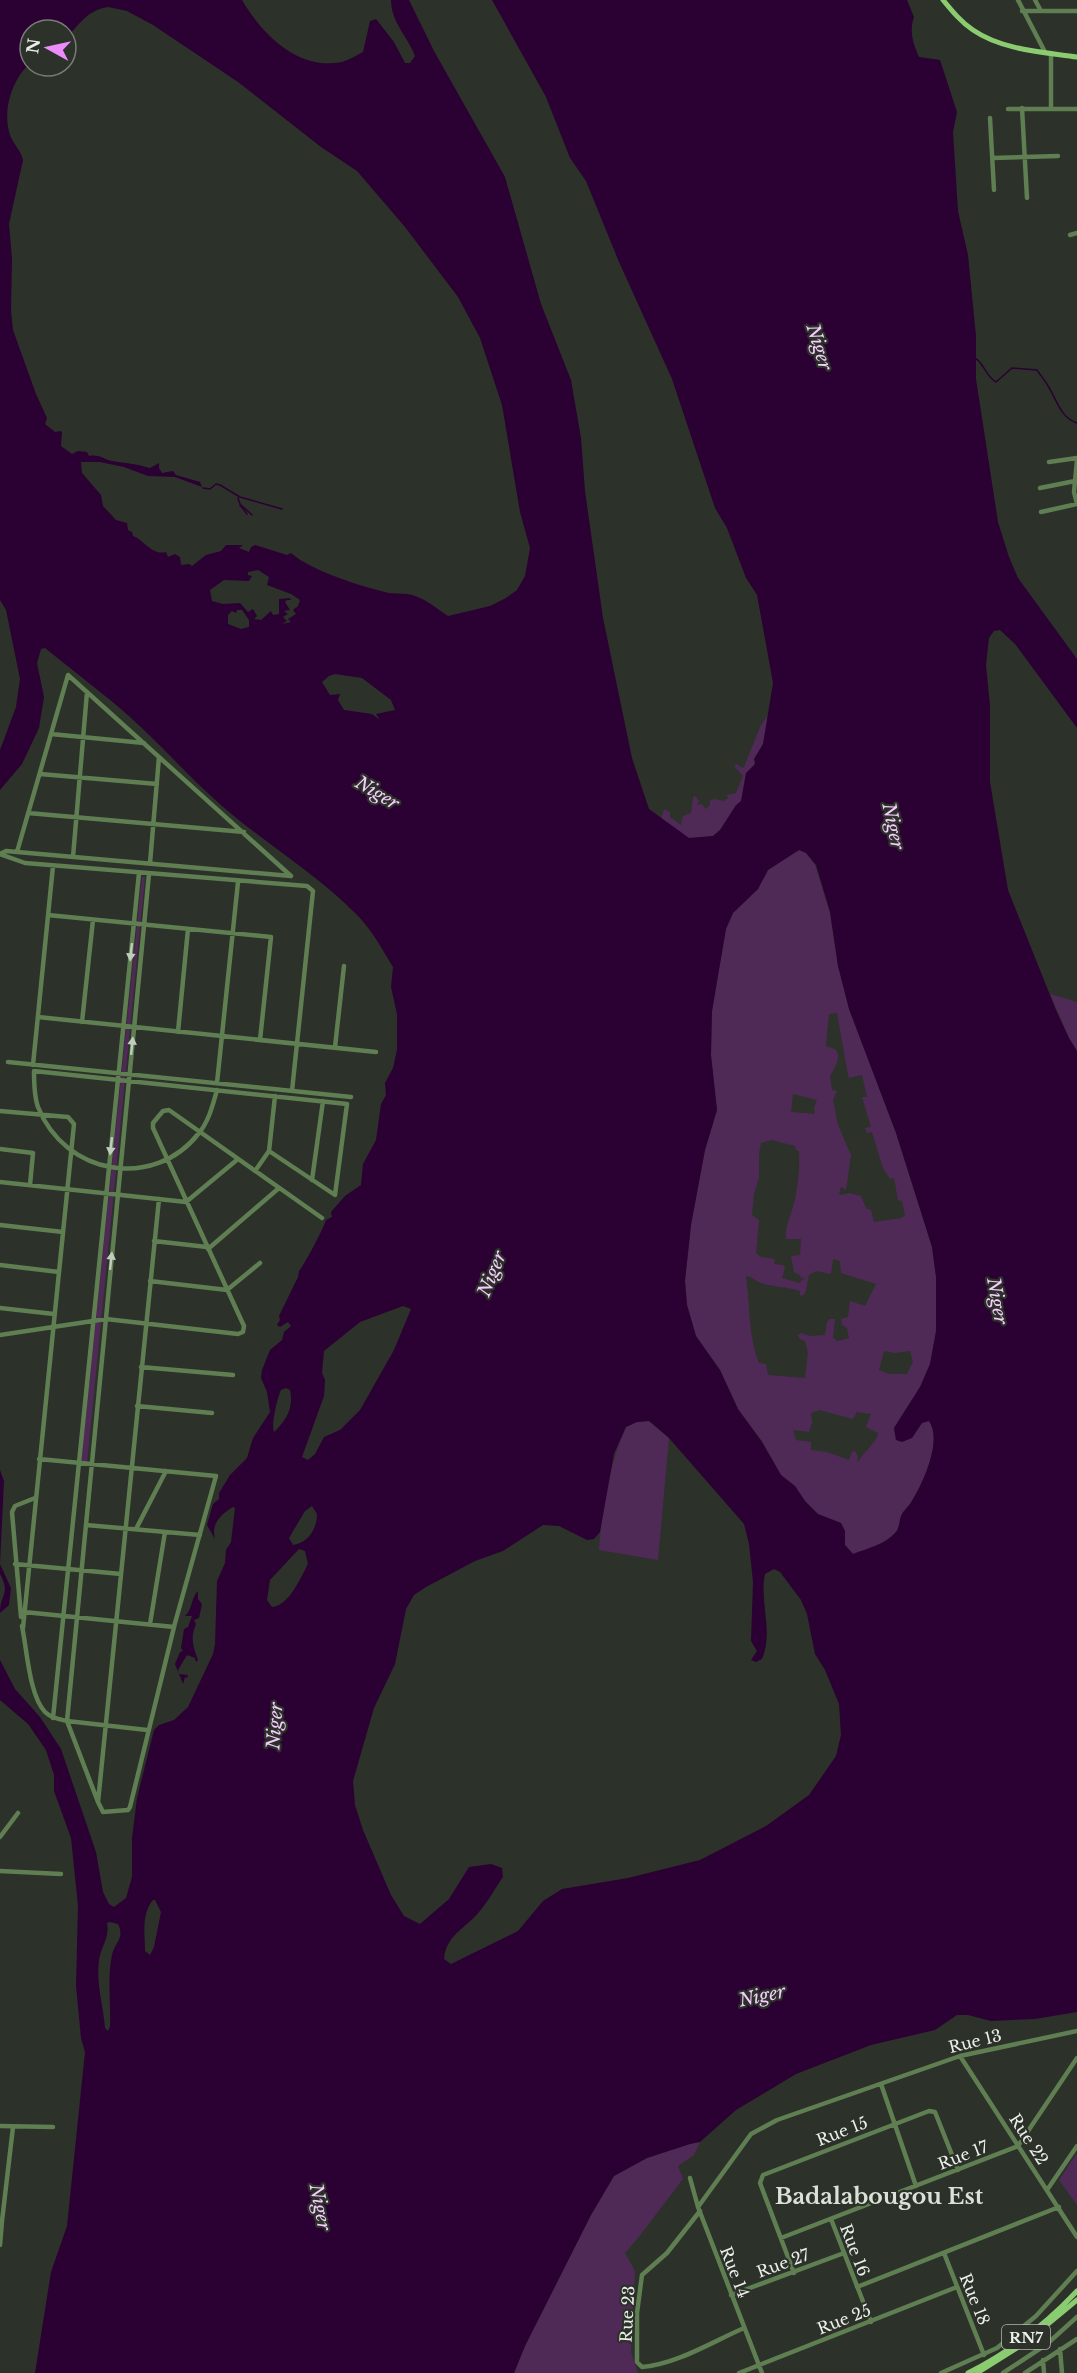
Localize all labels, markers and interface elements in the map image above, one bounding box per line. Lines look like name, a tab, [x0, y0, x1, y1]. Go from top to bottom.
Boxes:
north arrow	[18, 18, 78, 78]
text: N	[22, 37, 44, 55]
water label: Niger	[801, 320, 837, 373]
water label: Niger	[350, 771, 403, 815]
water label: Niger	[877, 800, 909, 852]
one-way arrow	[126, 943, 136, 962]
one-way arrow	[127, 1037, 137, 1056]
one-way arrow	[107, 1137, 116, 1156]
water label: Niger	[473, 1247, 511, 1301]
one-way arrow	[106, 1252, 116, 1271]
water label: Niger	[982, 1275, 1012, 1327]
water label: Niger	[262, 1701, 288, 1751]
water label: Niger	[736, 1980, 788, 2012]
street label: Rue 13	[946, 2025, 1004, 2057]
street label: Rue 22	[1005, 2110, 1053, 2168]
street label: Rue 15	[814, 2112, 870, 2150]
street label: Rue 17	[935, 2136, 992, 2174]
water label: Niger	[305, 2181, 335, 2233]
district label: Badalabougou Est	[775, 2183, 984, 2210]
street label: Rue 16	[836, 2221, 874, 2279]
street label: Rue 14	[716, 2243, 754, 2301]
street label: Rue 27	[754, 2244, 813, 2282]
street label: Rue 18	[956, 2270, 994, 2328]
street label: Rue 23	[616, 2285, 638, 2343]
street label: Rue 25	[814, 2300, 874, 2338]
road number: RN7	[1002, 2325, 1050, 2349]

